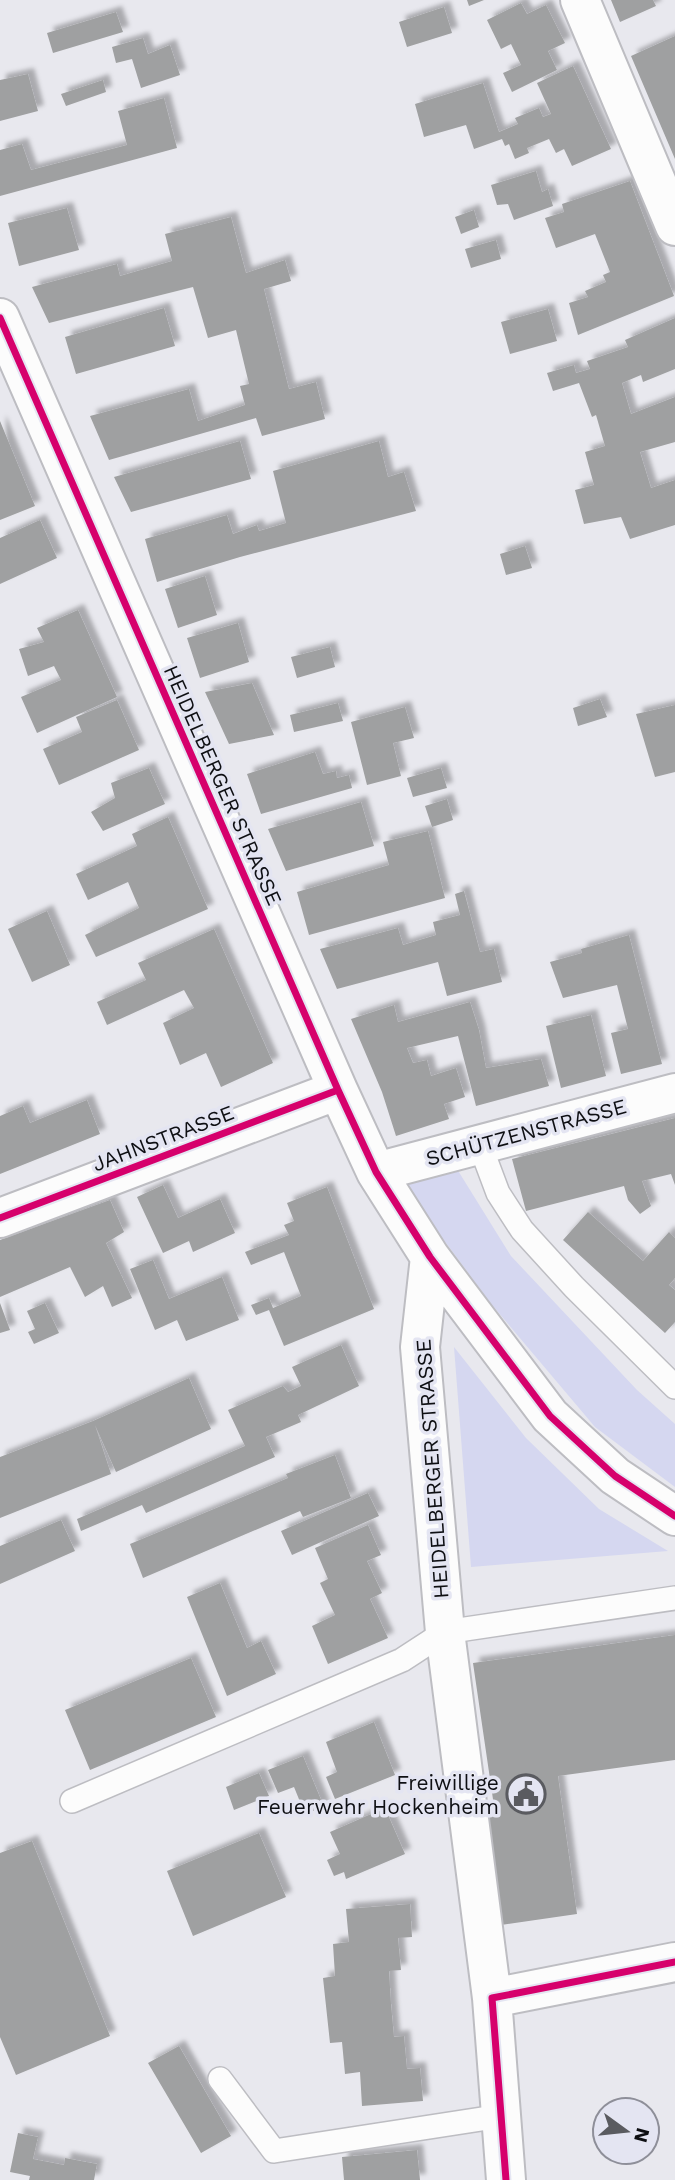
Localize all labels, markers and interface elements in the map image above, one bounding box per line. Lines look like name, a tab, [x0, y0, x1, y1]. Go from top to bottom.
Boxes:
street label: HEIDELBERGER STRASSE	[159, 661, 287, 909]
street label: SCHÜTZENSTRASSE	[423, 1093, 629, 1171]
street label: JAHNSTRASSE	[89, 1100, 237, 1176]
street label: HEIDELBERGER STRASSE	[410, 1338, 454, 1600]
place label: Freiwillige Feuerwehr Hockenheim	[257, 1770, 499, 1819]
public building icon: Freiwillige Feuerwehr Hockenheim	[505, 1773, 547, 1815]
north arrow	[591, 2096, 661, 2166]
text: N	[629, 2125, 655, 2145]

